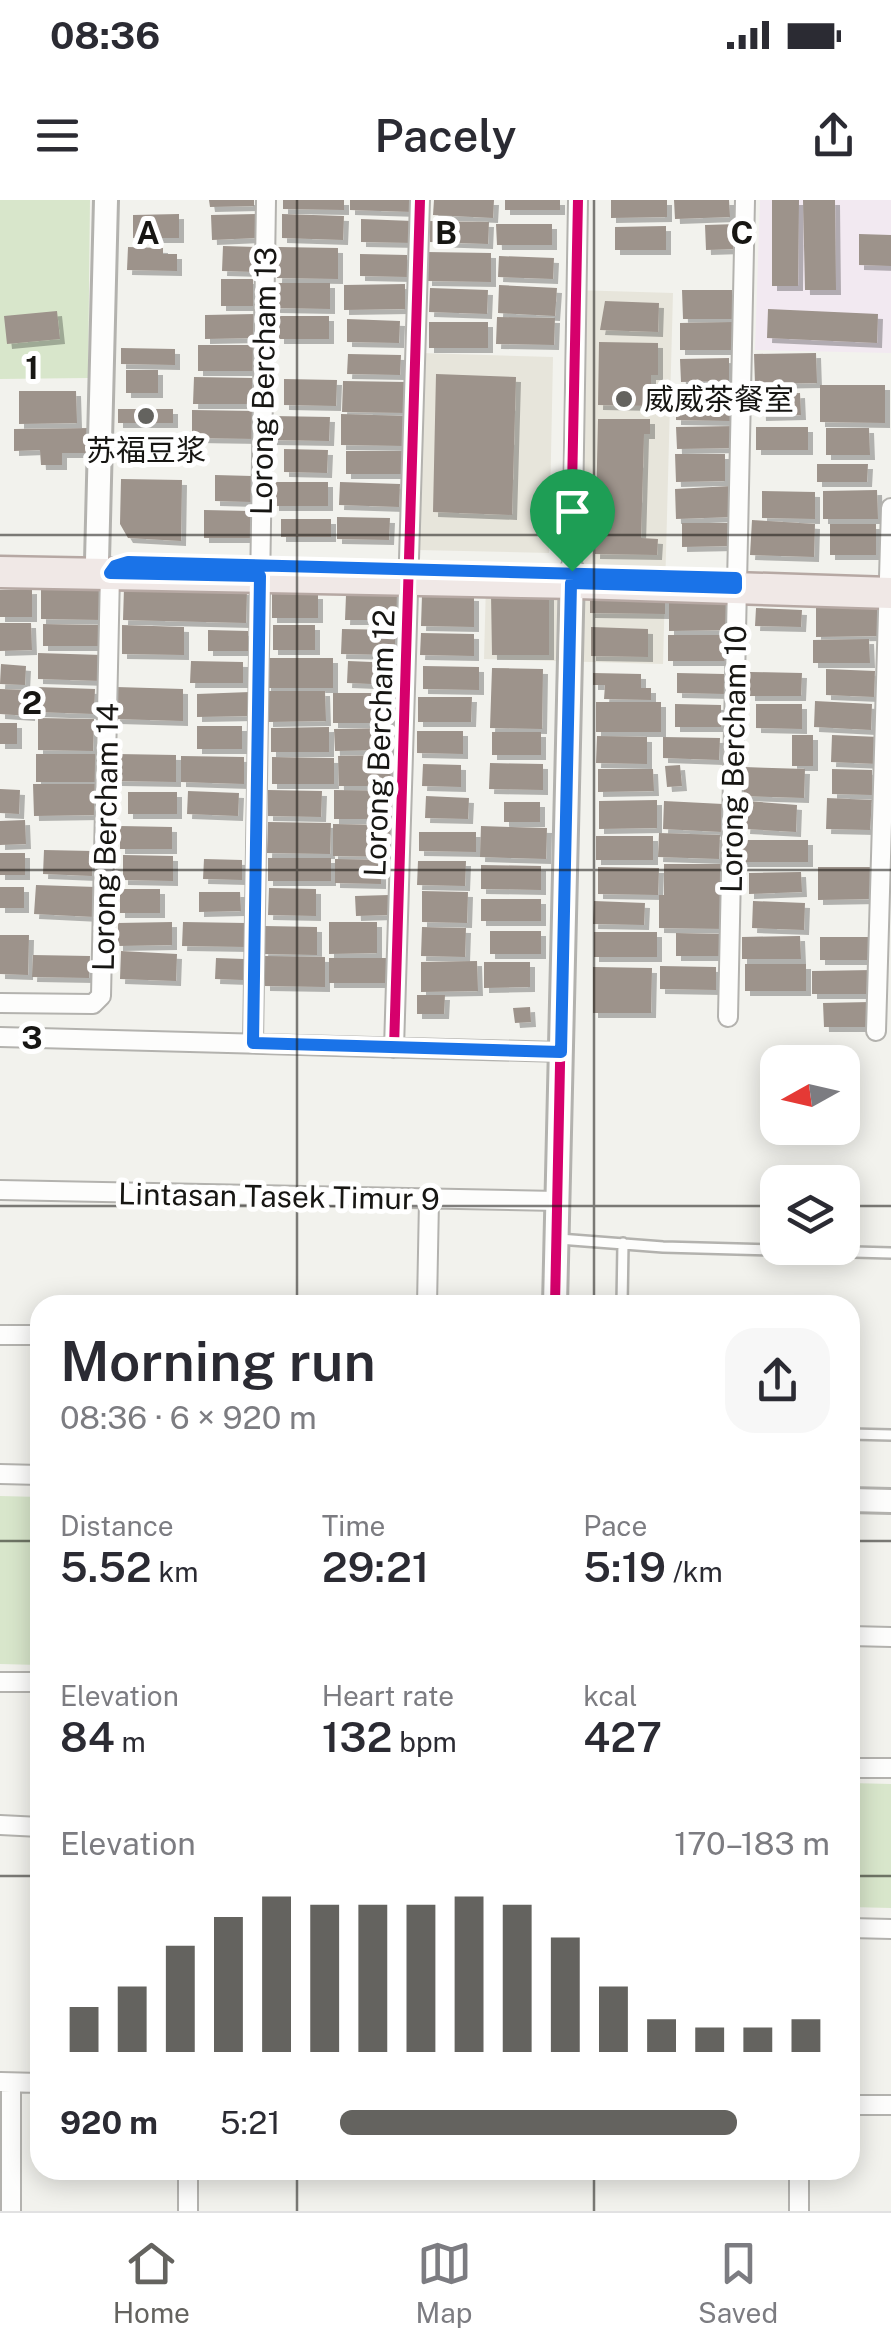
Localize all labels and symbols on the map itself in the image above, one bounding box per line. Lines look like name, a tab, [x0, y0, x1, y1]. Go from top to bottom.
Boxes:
text: A	[136, 214, 160, 251]
text: B	[435, 214, 457, 251]
text: C	[731, 214, 753, 251]
street label: Lorong Bercham 13	[243, 246, 283, 516]
text: 1	[25, 349, 39, 386]
place label: 威威茶餐室	[644, 381, 794, 417]
marker: 威威茶餐室	[613, 388, 635, 410]
marker: 苏福豆浆	[135, 405, 157, 427]
place label: 苏福豆浆	[86, 432, 206, 468]
pin	[530, 469, 615, 572]
street label: Lorong Bercham 12	[356, 609, 402, 877]
street label: Lorong Bercham 10	[713, 625, 753, 893]
text: 2	[22, 684, 42, 721]
street label: Lorong Bercham 14	[85, 703, 125, 971]
text: 3	[21, 1019, 43, 1056]
north arrow	[760, 1045, 860, 1145]
street label: Lintasan Tasek Timur 9	[118, 1175, 440, 1217]

